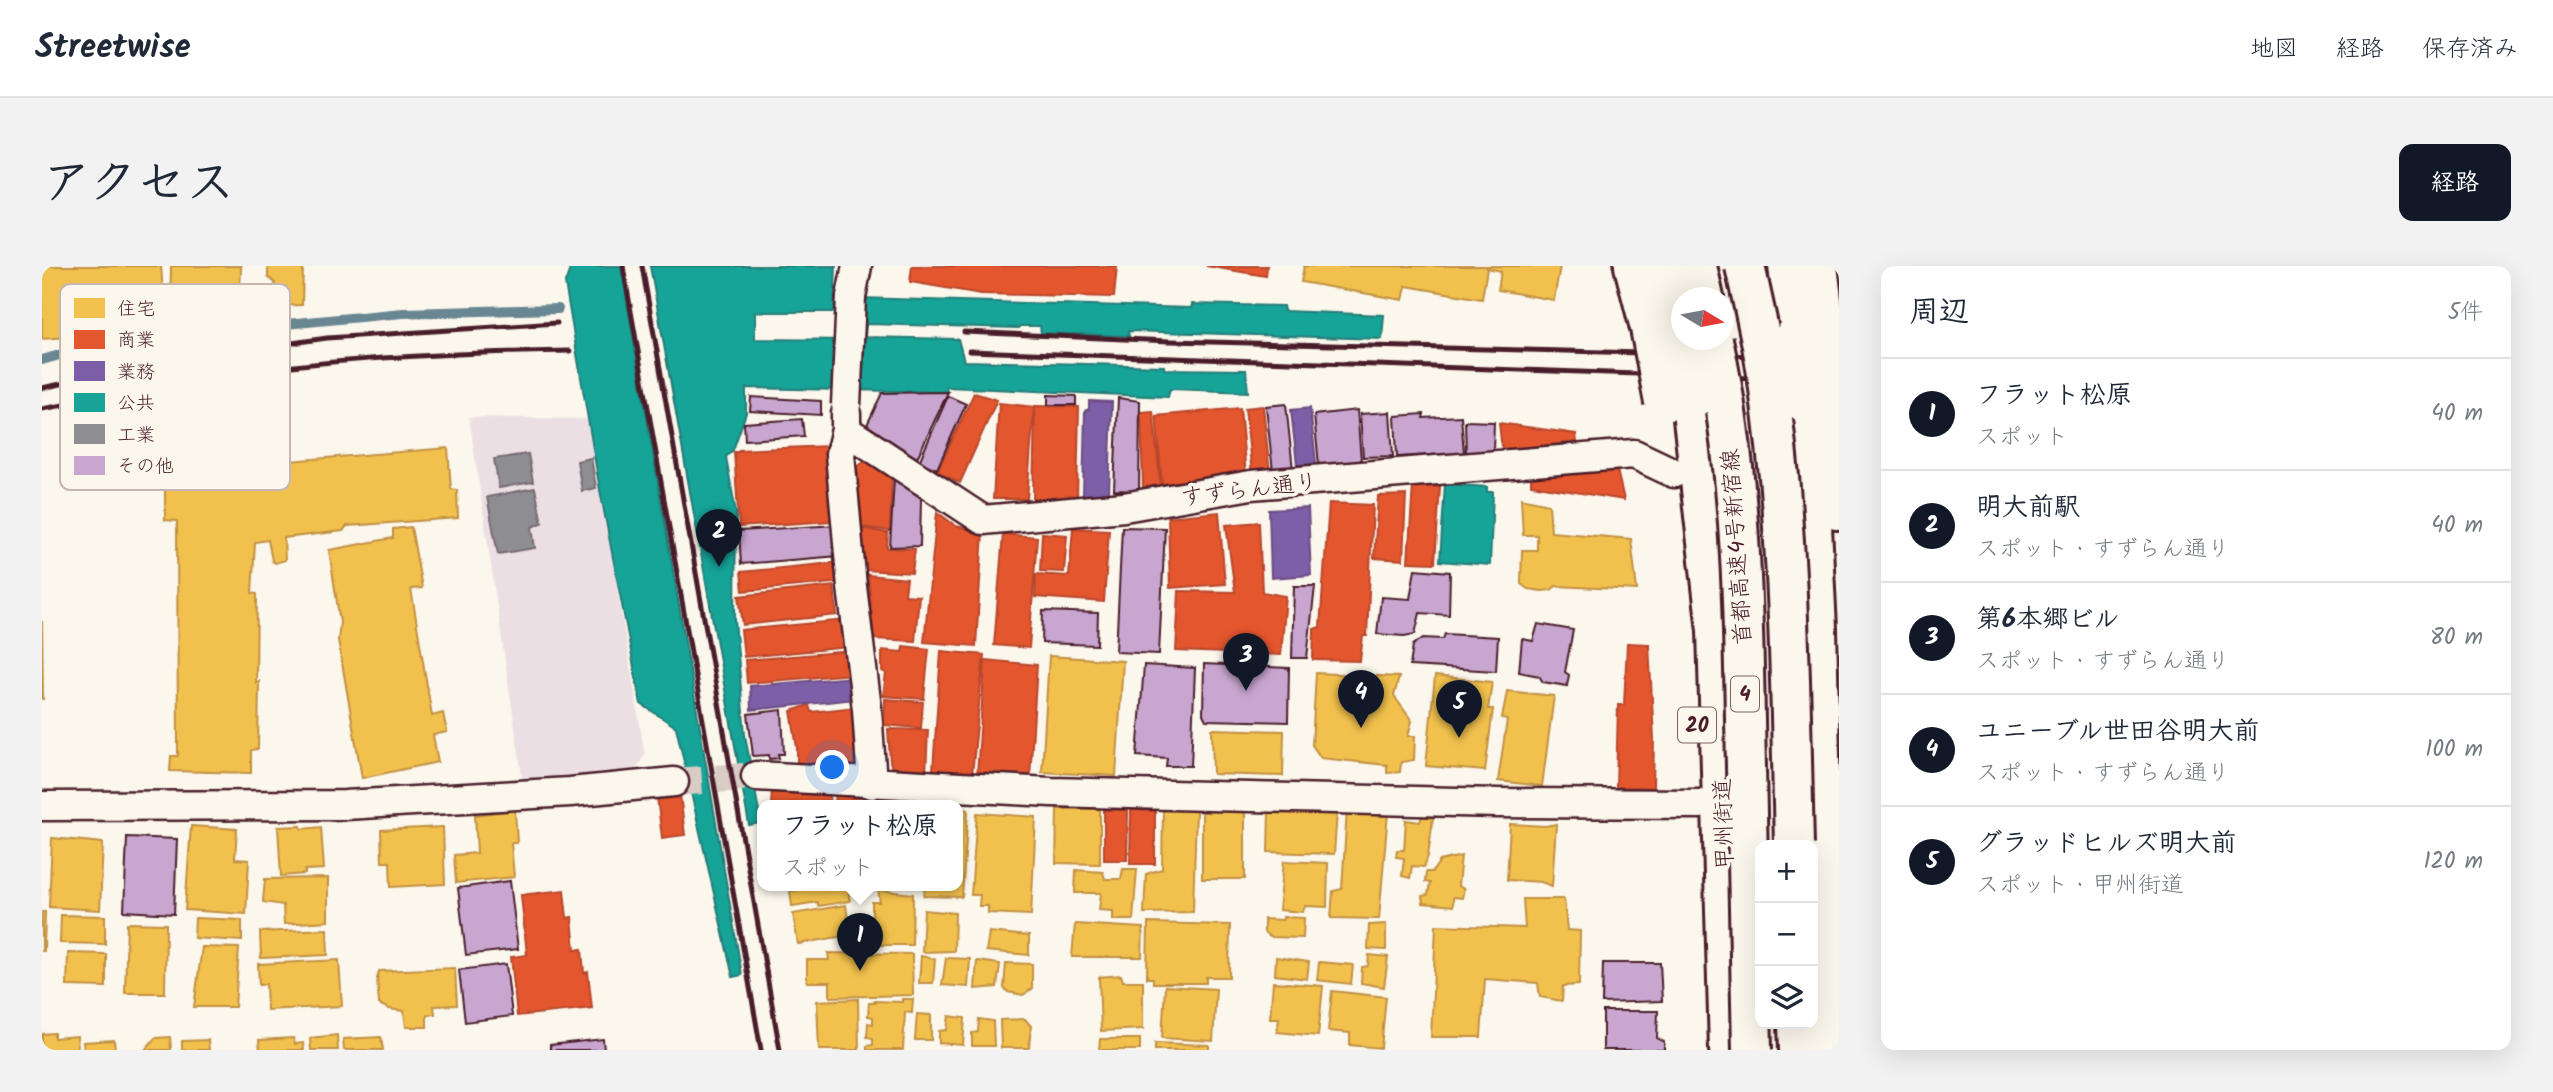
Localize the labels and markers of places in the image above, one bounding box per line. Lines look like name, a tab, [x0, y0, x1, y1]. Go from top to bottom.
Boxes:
pin: 2	[696, 509, 742, 567]
pin: 3	[1223, 633, 1269, 691]
pin: 4	[1338, 670, 1384, 728]
pin: 5	[1436, 680, 1482, 738]
pin: 1	[837, 913, 883, 971]

